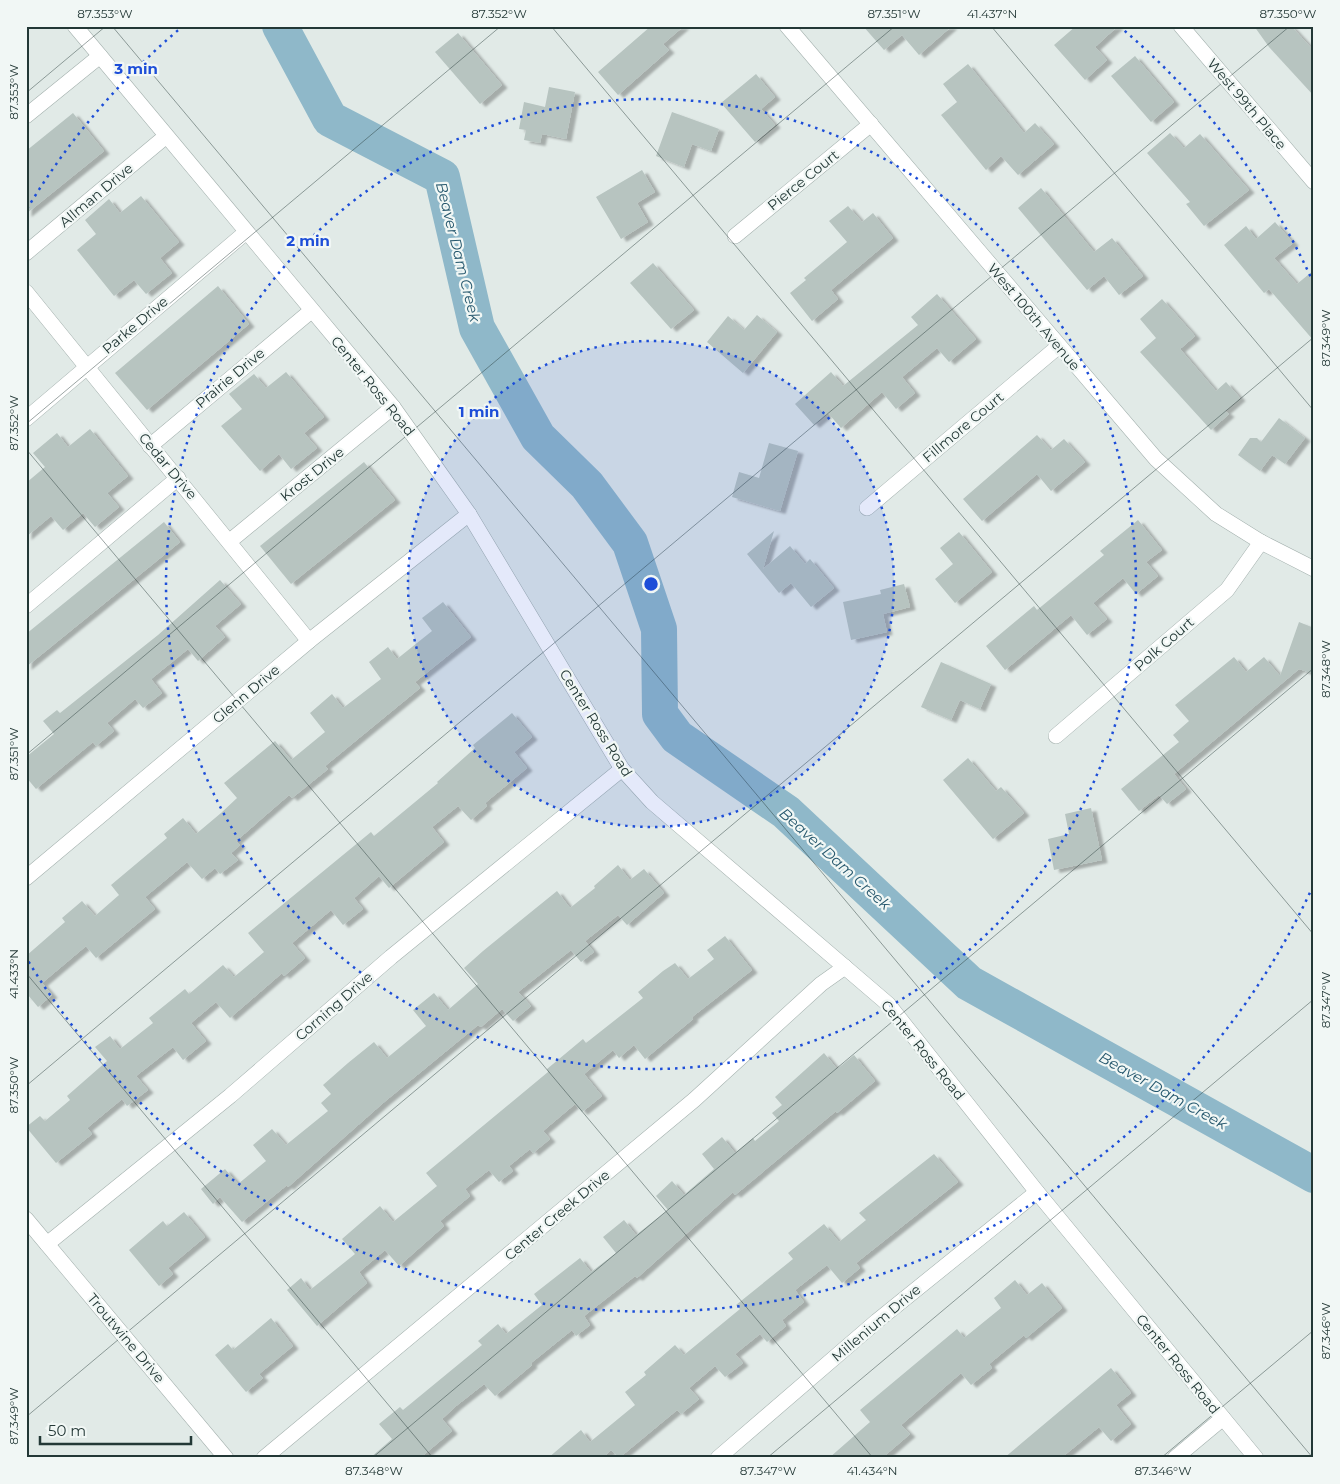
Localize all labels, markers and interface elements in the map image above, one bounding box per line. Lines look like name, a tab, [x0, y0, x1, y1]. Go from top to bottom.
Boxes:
text: 87.353°W	[77, 6, 133, 21]
text: 87.352°W	[471, 6, 527, 21]
text: 87.351°W	[867, 6, 921, 21]
text: 41.437°N	[967, 6, 1017, 21]
text: 87.350°W	[1260, 6, 1316, 21]
street label: West 99th Place	[1204, 55, 1290, 153]
text: 3 min	[113, 59, 158, 78]
text: 87.353°W	[6, 64, 21, 120]
street label: Pierce Court	[764, 145, 843, 214]
street label: Allman Drive	[56, 159, 136, 231]
water label: Beaver Dam Creek	[432, 180, 485, 325]
text: 2 min	[286, 231, 330, 250]
street label: West 100th Avenue	[984, 260, 1084, 374]
street label: Parke Drive	[98, 292, 172, 358]
text: 87.349°W	[1318, 309, 1333, 367]
street label: Center Ross Road	[327, 332, 419, 440]
street label: Prairie Drive	[192, 344, 268, 412]
street label: Fillmore Court	[919, 388, 1008, 466]
text: 87.352°W	[6, 395, 21, 451]
text: 1 min	[459, 402, 499, 421]
street label: Cedar Drive	[135, 429, 201, 503]
street label: Krost Drive	[276, 443, 348, 505]
centre of rings	[642, 575, 660, 593]
street label: Polk Court	[1130, 613, 1198, 675]
text: 87.348°W	[1318, 640, 1333, 698]
street label: Glenn Drive	[209, 661, 283, 727]
street label: Center Ross Road	[556, 666, 636, 780]
text: 87.351°W	[6, 727, 21, 781]
water label: Beaver Dam Creek	[776, 804, 896, 914]
text: 41.433°N	[6, 949, 21, 999]
street label: Corning Drive	[292, 968, 376, 1044]
text: 87.347°W	[1318, 972, 1333, 1028]
street label: Center Ross Road	[877, 996, 969, 1104]
water label: Beaver Dam Creek	[1096, 1047, 1232, 1134]
text: 87.350°W	[6, 1057, 21, 1113]
street label: Center Creek Drive	[501, 1166, 613, 1264]
street label: Millenium Drive	[828, 1280, 924, 1366]
street label: Troutwine Drive	[83, 1290, 169, 1386]
text: 87.346°W	[1318, 1302, 1333, 1360]
street label: Center Ross Road	[1132, 1310, 1224, 1418]
text: 87.349°W	[6, 1387, 21, 1445]
scale bar	[40, 1414, 191, 1446]
text: 50 m	[48, 1421, 86, 1440]
text: 87.348°W	[345, 1463, 403, 1478]
text: 87.347°W	[740, 1463, 796, 1478]
text: 41.434°N	[846, 1463, 898, 1478]
text: 87.346°W	[1134, 1463, 1192, 1478]

